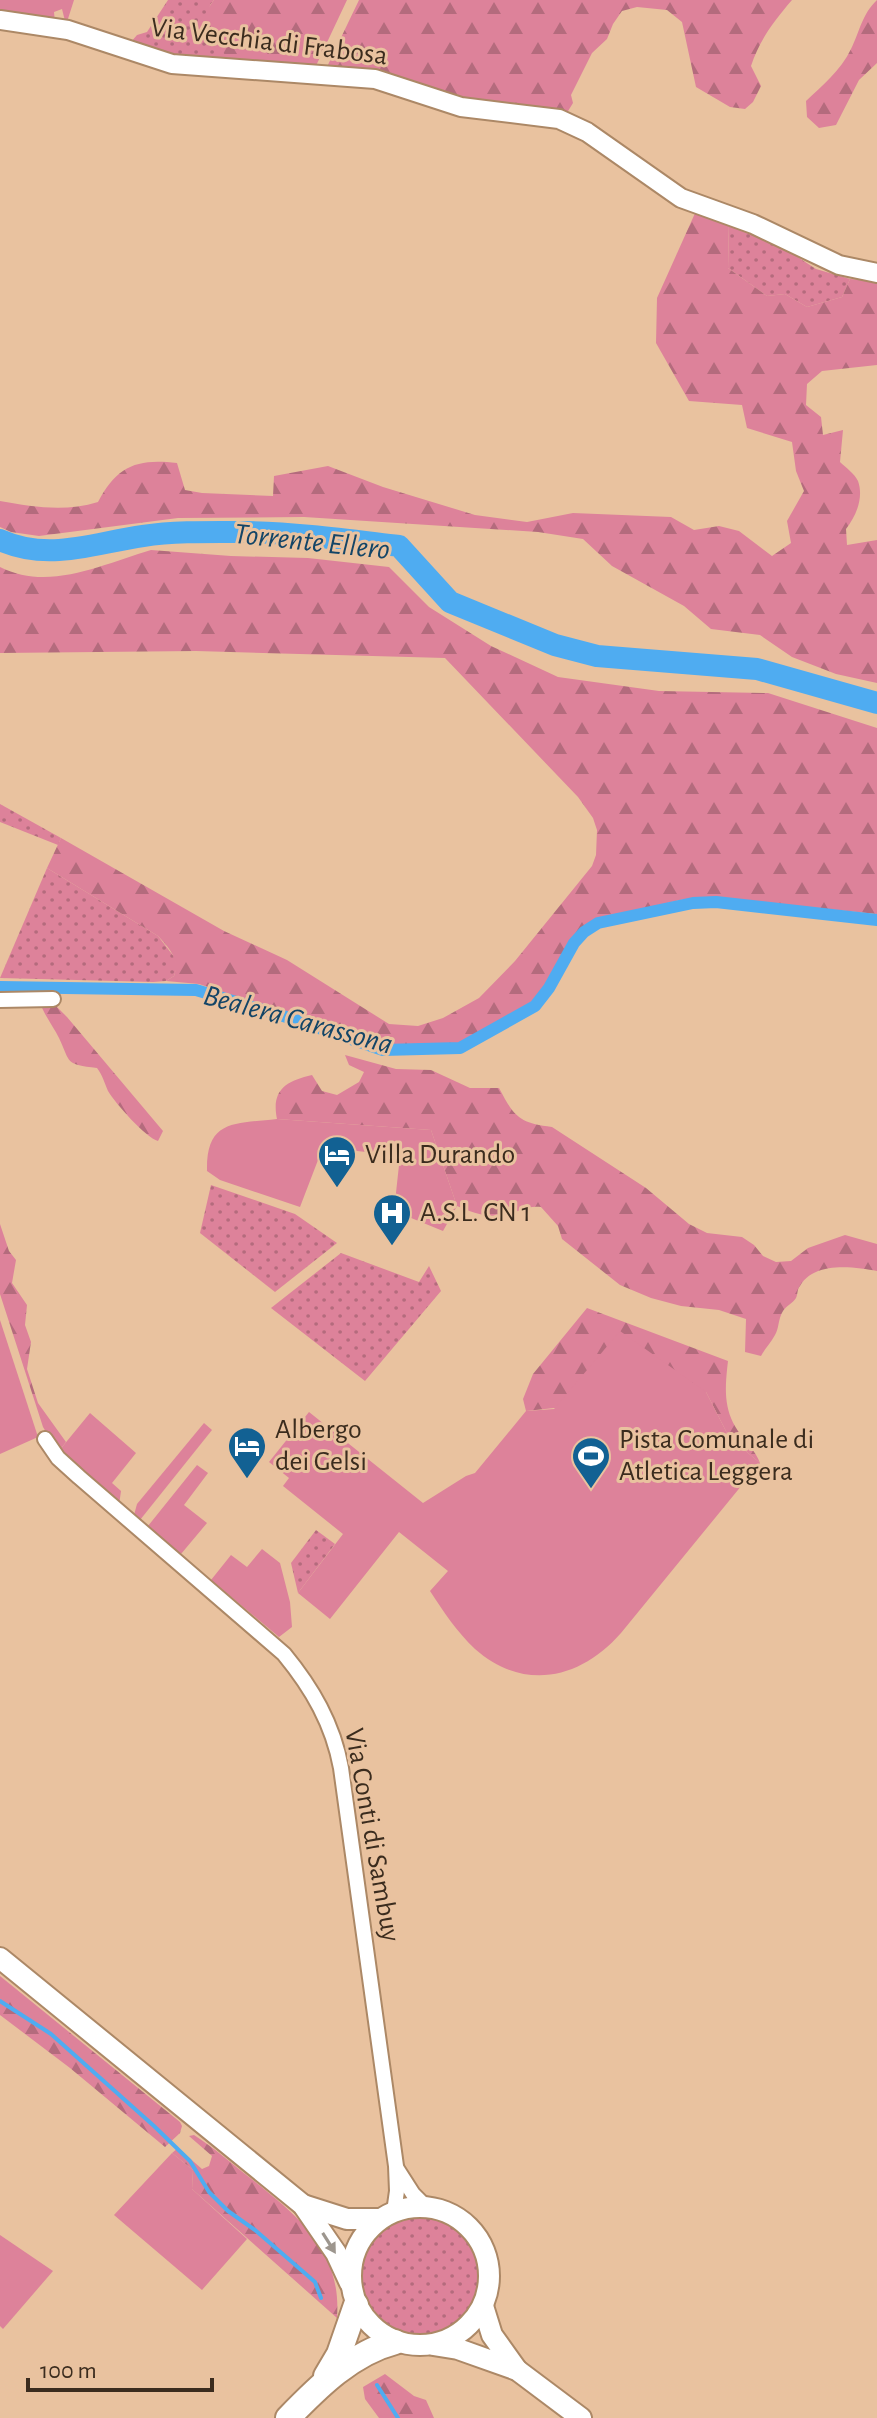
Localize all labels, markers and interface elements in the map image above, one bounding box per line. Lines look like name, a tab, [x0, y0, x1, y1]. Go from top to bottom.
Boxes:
street label: Via Vecchia di Frabosa	[149, 14, 389, 70]
water label: Torrente Ellero	[233, 519, 391, 565]
water label: Bealera Carassona	[200, 980, 396, 1060]
hotel icon: Villa Durando	[316, 1134, 358, 1189]
place label: Villa Durando	[365, 1141, 515, 1169]
hospital icon: A.S.L. CN 1	[371, 1192, 413, 1247]
place label: A.S.L. CN 1	[420, 1199, 531, 1227]
place label: Albergo dei Gelsi	[275, 1416, 367, 1476]
hotel icon: Albergo dei Gelsi	[226, 1425, 268, 1480]
place label: Pista Comunale di Atletica Leggera	[619, 1426, 814, 1486]
sports icon: Pista Comunale di Atletica Leggera	[570, 1435, 612, 1490]
street label: Via Conti di Sambuy	[339, 1726, 405, 1944]
one-way arrow	[322, 2232, 337, 2253]
scale bar	[28, 2342, 212, 2392]
text: 100 m	[40, 2359, 97, 2383]

